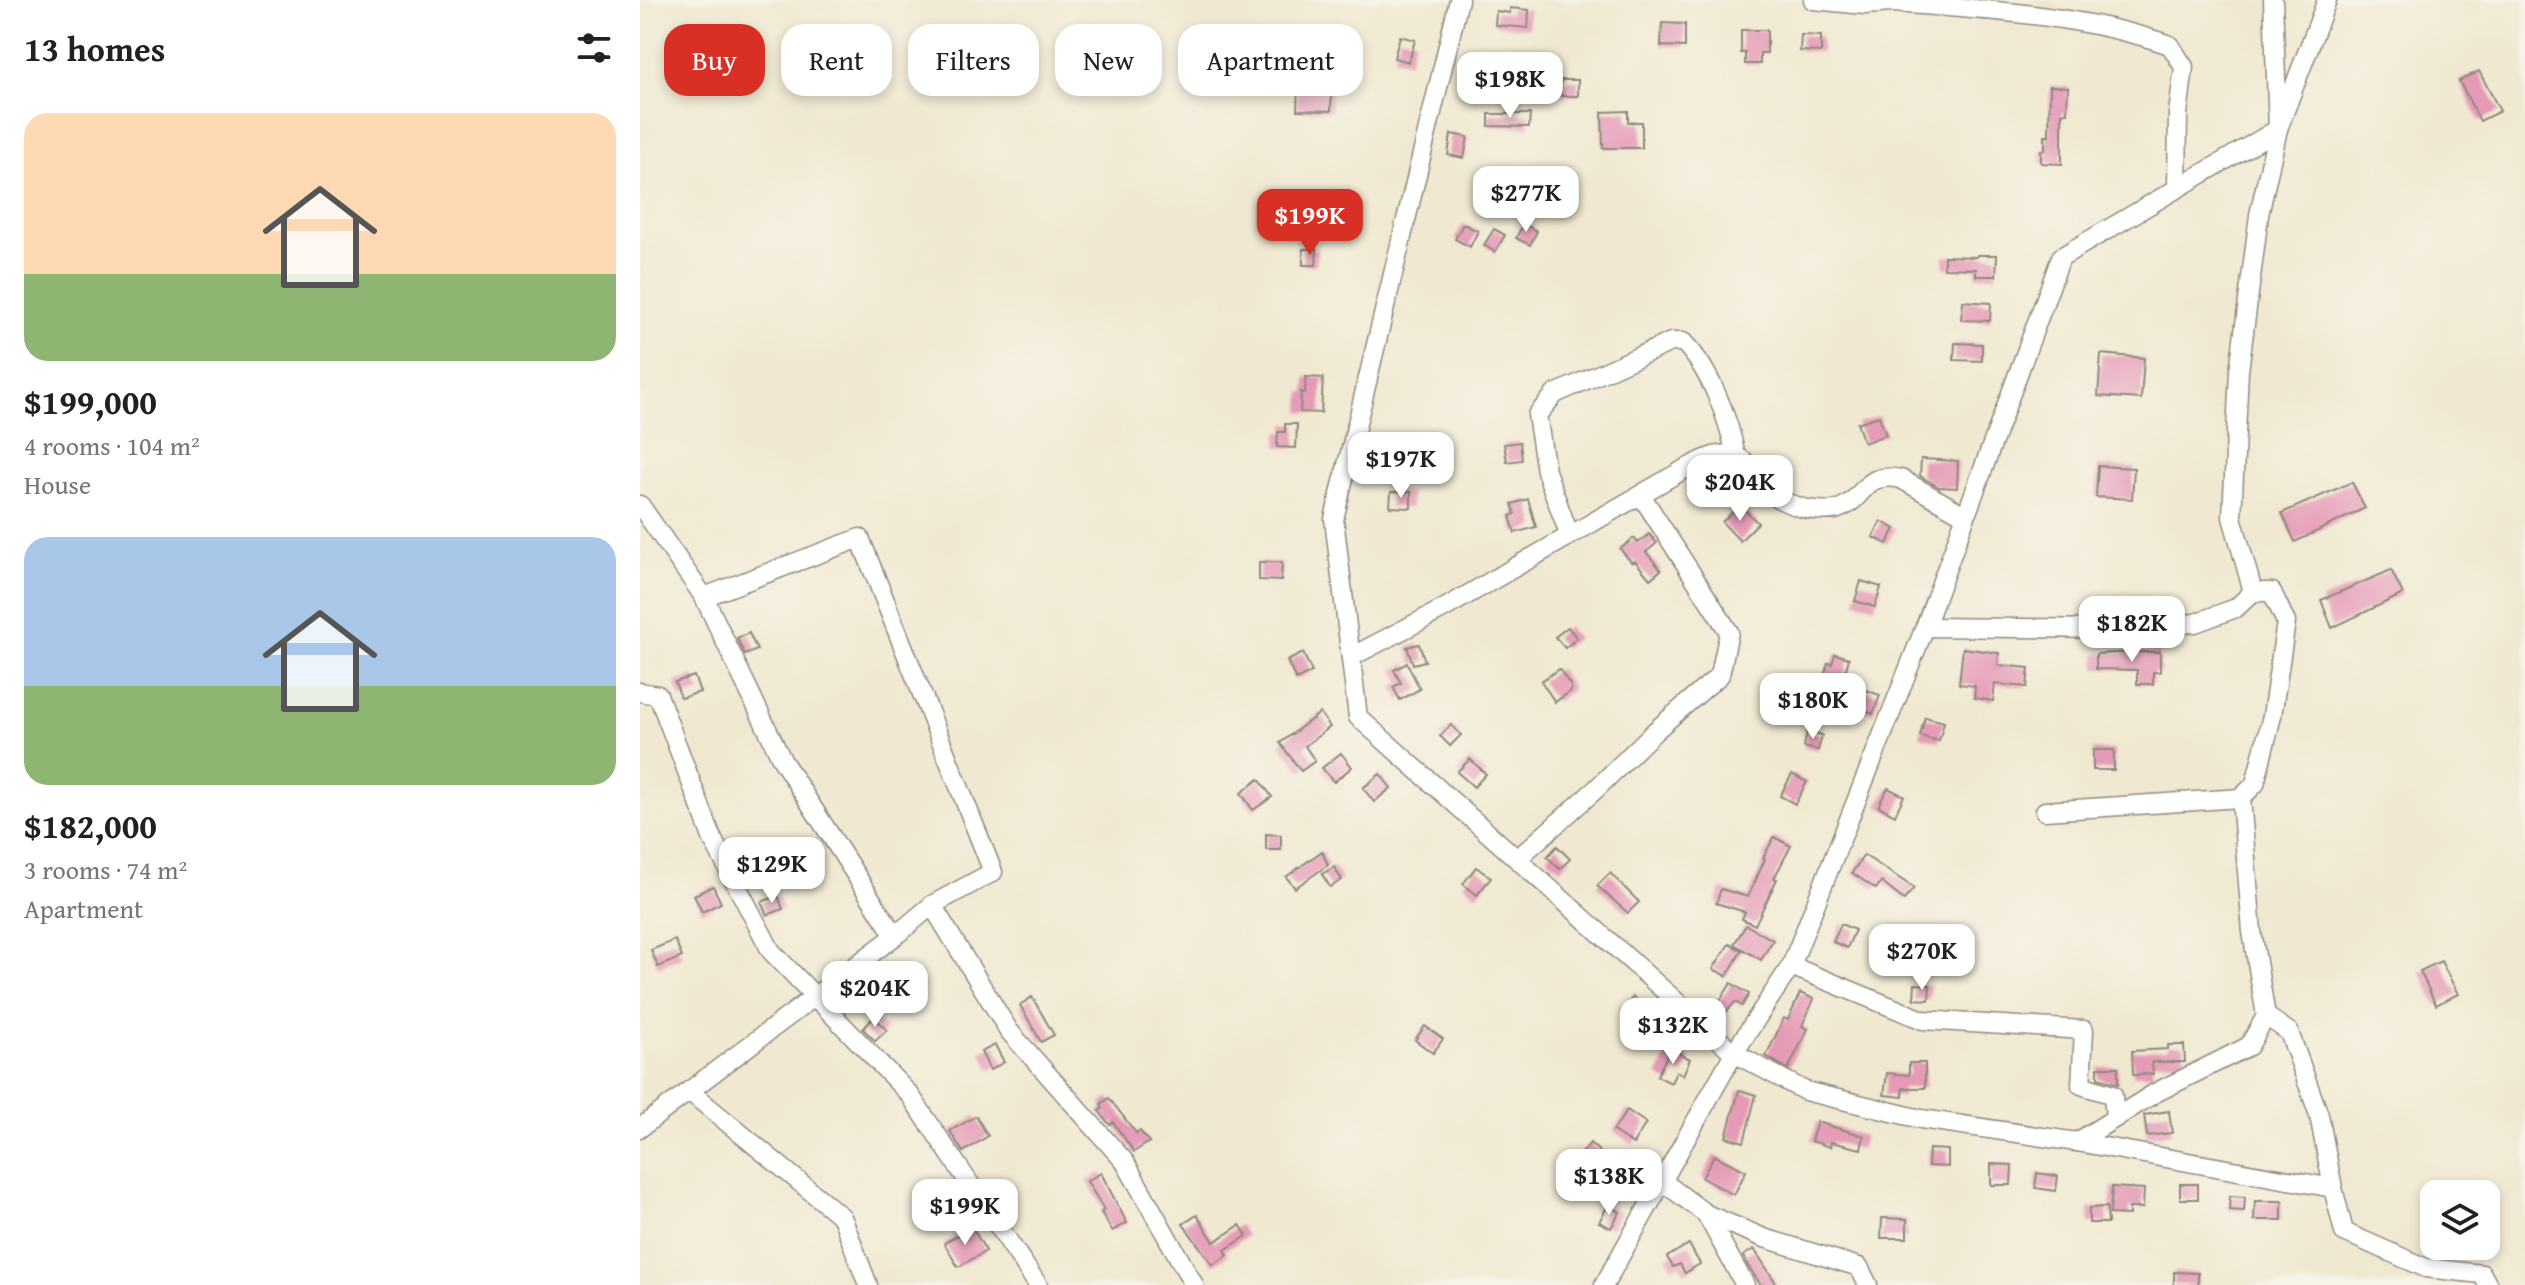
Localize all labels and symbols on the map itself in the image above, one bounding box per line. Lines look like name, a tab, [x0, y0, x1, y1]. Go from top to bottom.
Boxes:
pin: $198K	[1454, 52, 1566, 120]
pin: $277K	[1470, 166, 1582, 234]
pin: $199K	[1254, 189, 1366, 257]
pin: $197K	[1345, 432, 1457, 500]
pin: $204K	[1684, 455, 1796, 523]
pin: $182K	[2076, 596, 2188, 664]
pin: $180K	[1757, 673, 1869, 741]
pin: $129K	[716, 837, 828, 905]
pin: $270K	[1866, 924, 1978, 992]
pin: $204K	[819, 961, 931, 1029]
pin: $132K	[1617, 998, 1729, 1066]
pin: $138K	[1553, 1149, 1665, 1217]
pin: $199K	[909, 1179, 1021, 1247]

